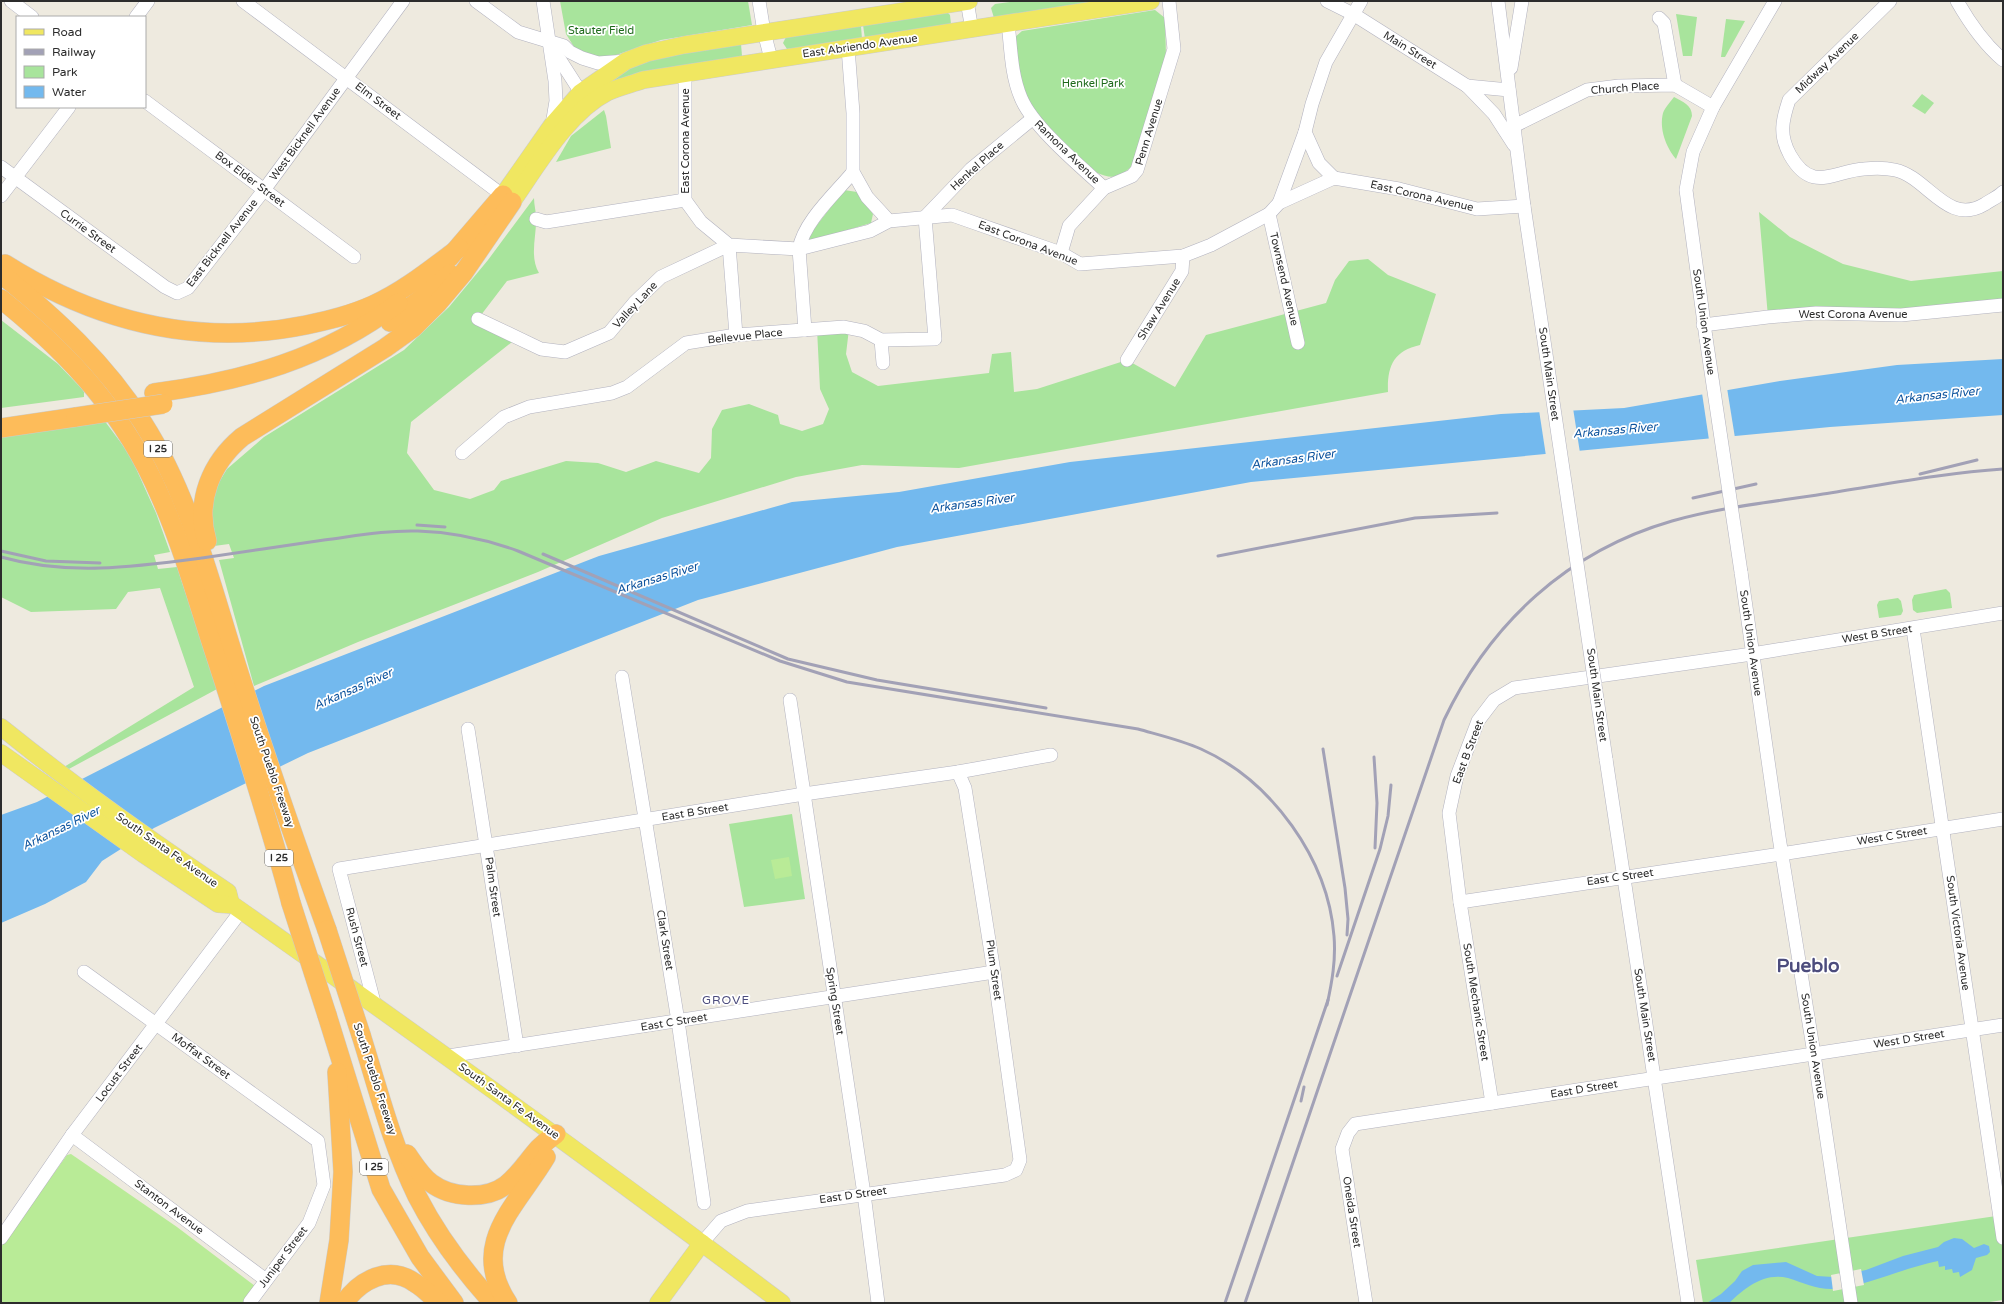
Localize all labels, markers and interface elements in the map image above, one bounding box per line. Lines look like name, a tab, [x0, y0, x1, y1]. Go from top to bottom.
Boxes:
legend	[16, 16, 146, 108]
park label: Stauter Field	[568, 24, 634, 37]
text: Road	[52, 25, 82, 39]
street label: Main Street	[1381, 28, 1439, 72]
street label: Midway Avenue	[1793, 29, 1861, 97]
street label: East Abriendo Avenue	[802, 31, 918, 61]
text: Railway	[52, 45, 96, 59]
text: Park	[52, 65, 78, 79]
park label: Henkel Park	[1062, 77, 1124, 90]
street label: Church Place	[1590, 79, 1660, 97]
street label: Elm Street	[352, 80, 404, 122]
text: Water	[52, 85, 87, 99]
street label: West Bicknell Avenue	[267, 85, 343, 183]
street label: East Corona Avenue	[679, 88, 692, 194]
street label: Penn Avenue	[1133, 97, 1165, 167]
street label: Ramona Avenue	[1032, 117, 1102, 187]
street label: Henkel Place	[948, 139, 1006, 193]
street label: Box Elder Street	[212, 148, 288, 210]
street label: East Corona Avenue	[1369, 178, 1475, 214]
street label: East Bicknell Avenue	[184, 196, 260, 290]
street label: Currie Street	[58, 206, 118, 256]
street label: East Corona Avenue	[976, 218, 1080, 268]
street label: Townsend Avenue	[1267, 231, 1301, 327]
street label: South Union Avenue	[1690, 268, 1718, 376]
street label: Shaw Avenue	[1135, 276, 1183, 342]
street label: Valley Lane	[610, 279, 660, 331]
street label: West Corona Avenue	[1798, 308, 1908, 321]
street label: Bellevue Place	[707, 326, 783, 346]
street label: South Main Street	[1536, 326, 1562, 422]
water label: Arkansas River	[1894, 383, 1981, 406]
water label: Arkansas River	[1572, 419, 1659, 441]
road number: I 25	[144, 441, 172, 457]
water label: Arkansas River	[1250, 446, 1337, 472]
water label: Arkansas River	[929, 490, 1016, 516]
water label: Arkansas River	[615, 559, 701, 597]
street label: South Union Avenue	[1737, 589, 1765, 697]
street label: West B Street	[1841, 622, 1913, 646]
street label: South Main Street	[1584, 647, 1610, 743]
water label: Arkansas River	[312, 665, 396, 713]
street label: South Pueblo Freeway	[247, 715, 297, 829]
street label: East B Street	[1450, 718, 1486, 786]
street label: East B Street	[661, 800, 729, 824]
water label: Arkansas River	[20, 803, 103, 853]
street label: South Santa Fe Avenue	[114, 810, 220, 890]
street label: West C Street	[1856, 824, 1928, 848]
road number: I 25	[265, 850, 293, 866]
street label: Palm Street	[482, 856, 504, 918]
street label: East C Street	[1586, 866, 1654, 888]
street label: South Victoria Avenue	[1943, 875, 1973, 991]
street label: Rush Street	[343, 906, 371, 968]
street label: Clark Street	[654, 909, 676, 971]
street label: Plum Street	[983, 939, 1005, 1001]
street label: South Mechanic Street	[1460, 942, 1492, 1062]
district label: Pueblo	[1776, 955, 1840, 977]
street label: Spring Street	[823, 966, 847, 1036]
street label: South Main Street	[1631, 967, 1659, 1063]
street label: South Union Avenue	[1798, 992, 1828, 1100]
district label: GROVE	[702, 993, 750, 1007]
street label: East C Street	[640, 1010, 708, 1034]
street label: South Pueblo Freeway	[351, 1021, 399, 1137]
street label: West D Street	[1873, 1027, 1945, 1051]
street label: Moffat Street	[169, 1030, 233, 1082]
street label: Locust Street	[93, 1041, 145, 1105]
street label: South Santa Fe Avenue	[456, 1060, 562, 1142]
street label: East D Street	[1549, 1077, 1619, 1101]
road number: I 25	[360, 1159, 388, 1175]
street label: Oneida Street	[1340, 1175, 1364, 1249]
street label: Stanton Avenue	[132, 1177, 206, 1237]
street label: East D Street	[818, 1184, 888, 1206]
street label: Juniper Street	[256, 1224, 310, 1290]

